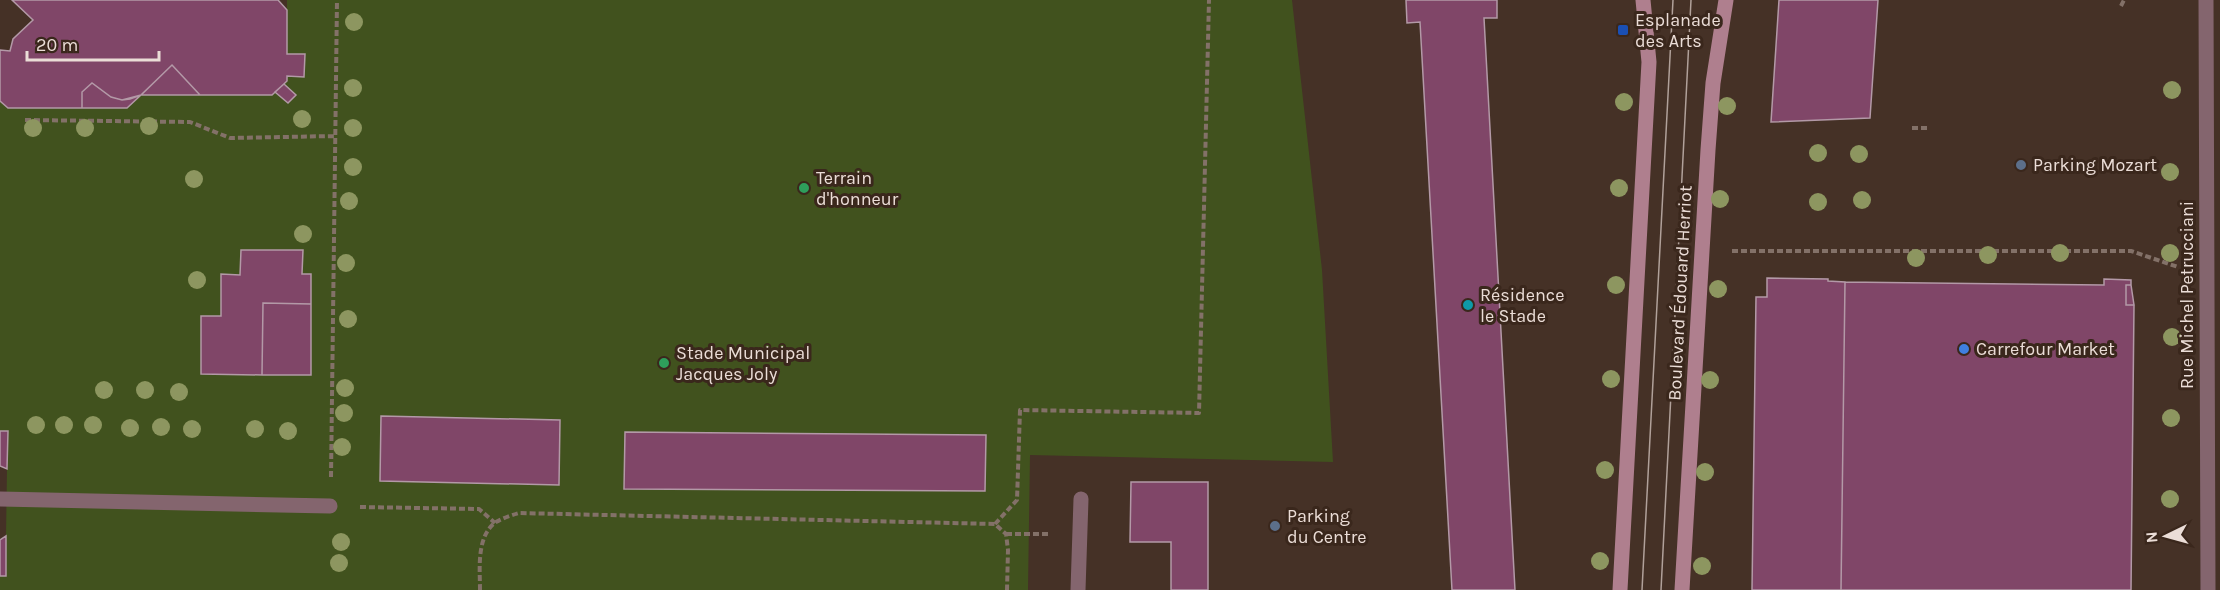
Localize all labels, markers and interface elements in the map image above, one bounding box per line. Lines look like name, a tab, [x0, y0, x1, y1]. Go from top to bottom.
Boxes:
place label: Esplanade des Arts	[1635, 9, 1721, 52]
marker: Esplanade des Arts	[1616, 23, 1630, 37]
scale bar	[27, 24, 159, 62]
text: 20 m	[36, 34, 78, 56]
place label: Parking Mozart	[2033, 154, 2157, 176]
marker: Parking Mozart	[2014, 158, 2028, 172]
place label: Terrain d'honneur	[816, 167, 899, 210]
marker: Terrain d'honneur	[797, 181, 811, 195]
street label: Boulevard Édouard Herriot	[1662, 184, 1697, 401]
street label: Rue Michel Petrucciani	[2176, 201, 2198, 389]
place label: Résidence le Stade	[1480, 284, 1564, 327]
marker: Résidence le Stade	[1461, 298, 1475, 312]
place label: Carrefour Market	[1976, 338, 2115, 360]
place label: Stade Municipal Jacques Joly	[676, 342, 810, 385]
marker: Carrefour Market	[1957, 342, 1971, 356]
marker: Stade Municipal Jacques Joly	[657, 356, 671, 370]
place label: Parking du Centre	[1287, 505, 1367, 548]
north arrow	[2136, 506, 2196, 566]
marker: Parking du Centre	[1268, 519, 1282, 533]
text: N	[2142, 531, 2162, 544]

